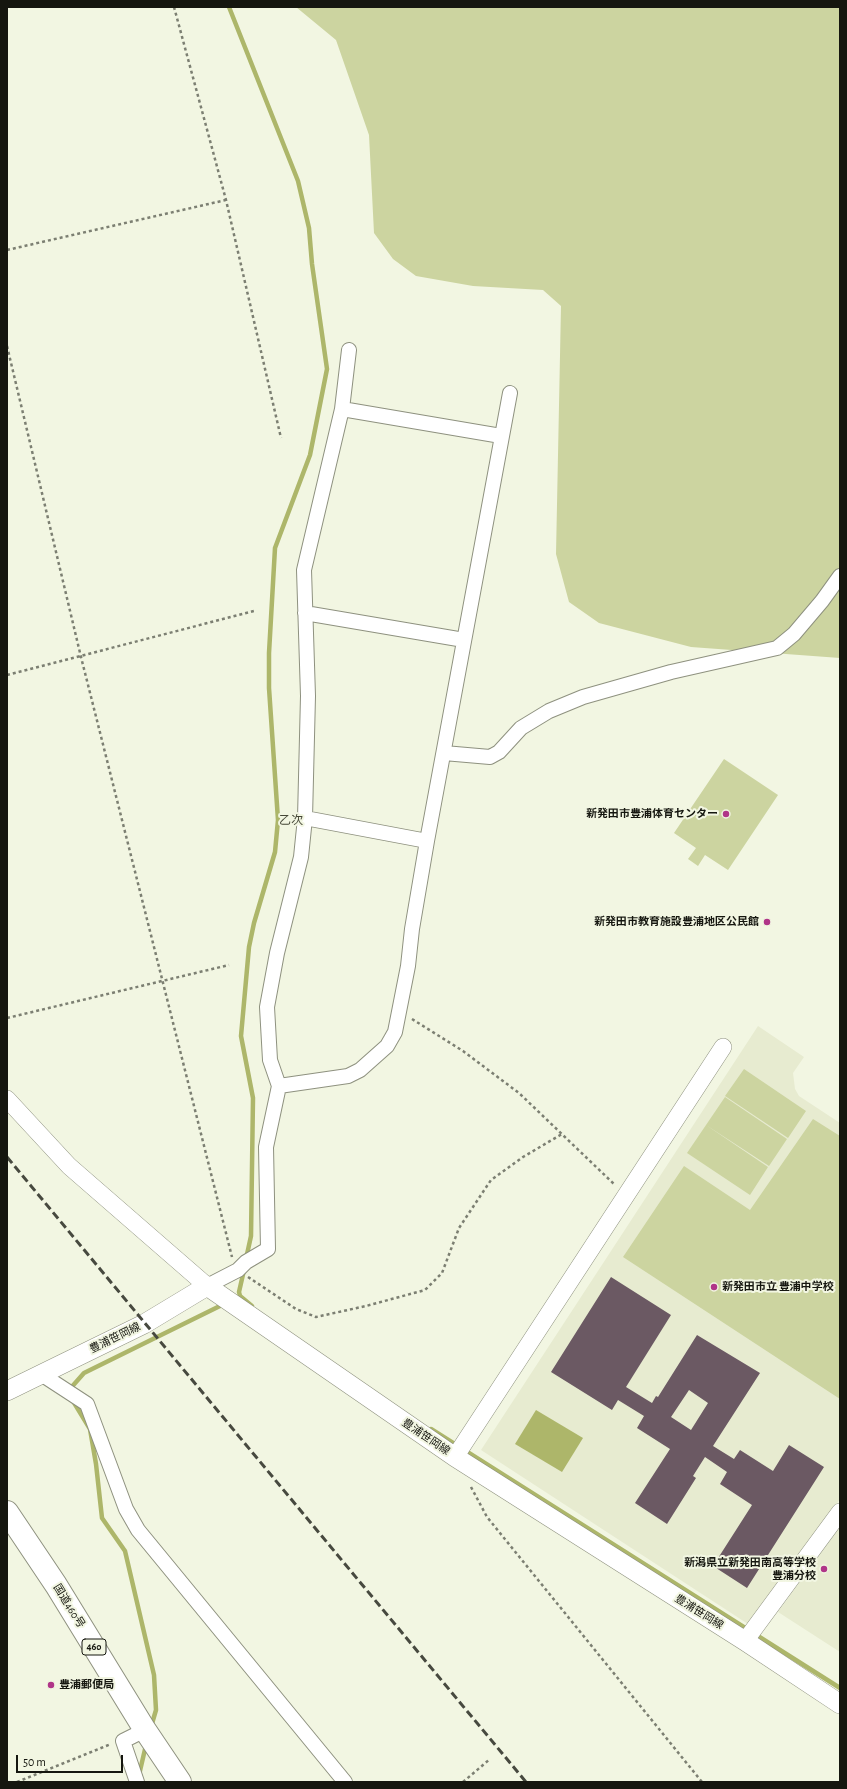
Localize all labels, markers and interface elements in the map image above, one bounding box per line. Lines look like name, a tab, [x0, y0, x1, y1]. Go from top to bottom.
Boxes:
place label: 新発田市豊浦体育センター	[586, 807, 718, 821]
marker: 新発田市豊浦体育センター	[721, 809, 731, 819]
district label: 乙次	[279, 813, 303, 827]
place label: 新発田市教育施設豊浦地区公民館	[594, 915, 759, 929]
marker: 新発田市教育施設豊浦地区公民館	[762, 917, 772, 927]
place label: 新発田市立 豊浦中学校	[722, 1280, 834, 1294]
marker: 新発田市立 豊浦中学校	[709, 1282, 719, 1292]
street label: 豊浦笹岡線	[87, 1320, 143, 1356]
street label: 豊浦笹岡線	[400, 1416, 452, 1458]
place label: 新潟県立新発田南高等学校 豊浦分校	[684, 1556, 816, 1582]
marker: 新潟県立新発田南高等学校 豊浦分校	[819, 1564, 829, 1574]
street label: 国道460号	[50, 1582, 88, 1630]
street label: 豊浦笹岡線	[672, 1592, 726, 1632]
road number: 460	[82, 1639, 106, 1655]
place label: 豊浦郵便局	[59, 1678, 114, 1692]
marker: 豊浦郵便局	[46, 1680, 56, 1690]
scale bar	[18, 1747, 125, 1773]
text: 50 m	[23, 1756, 46, 1768]

